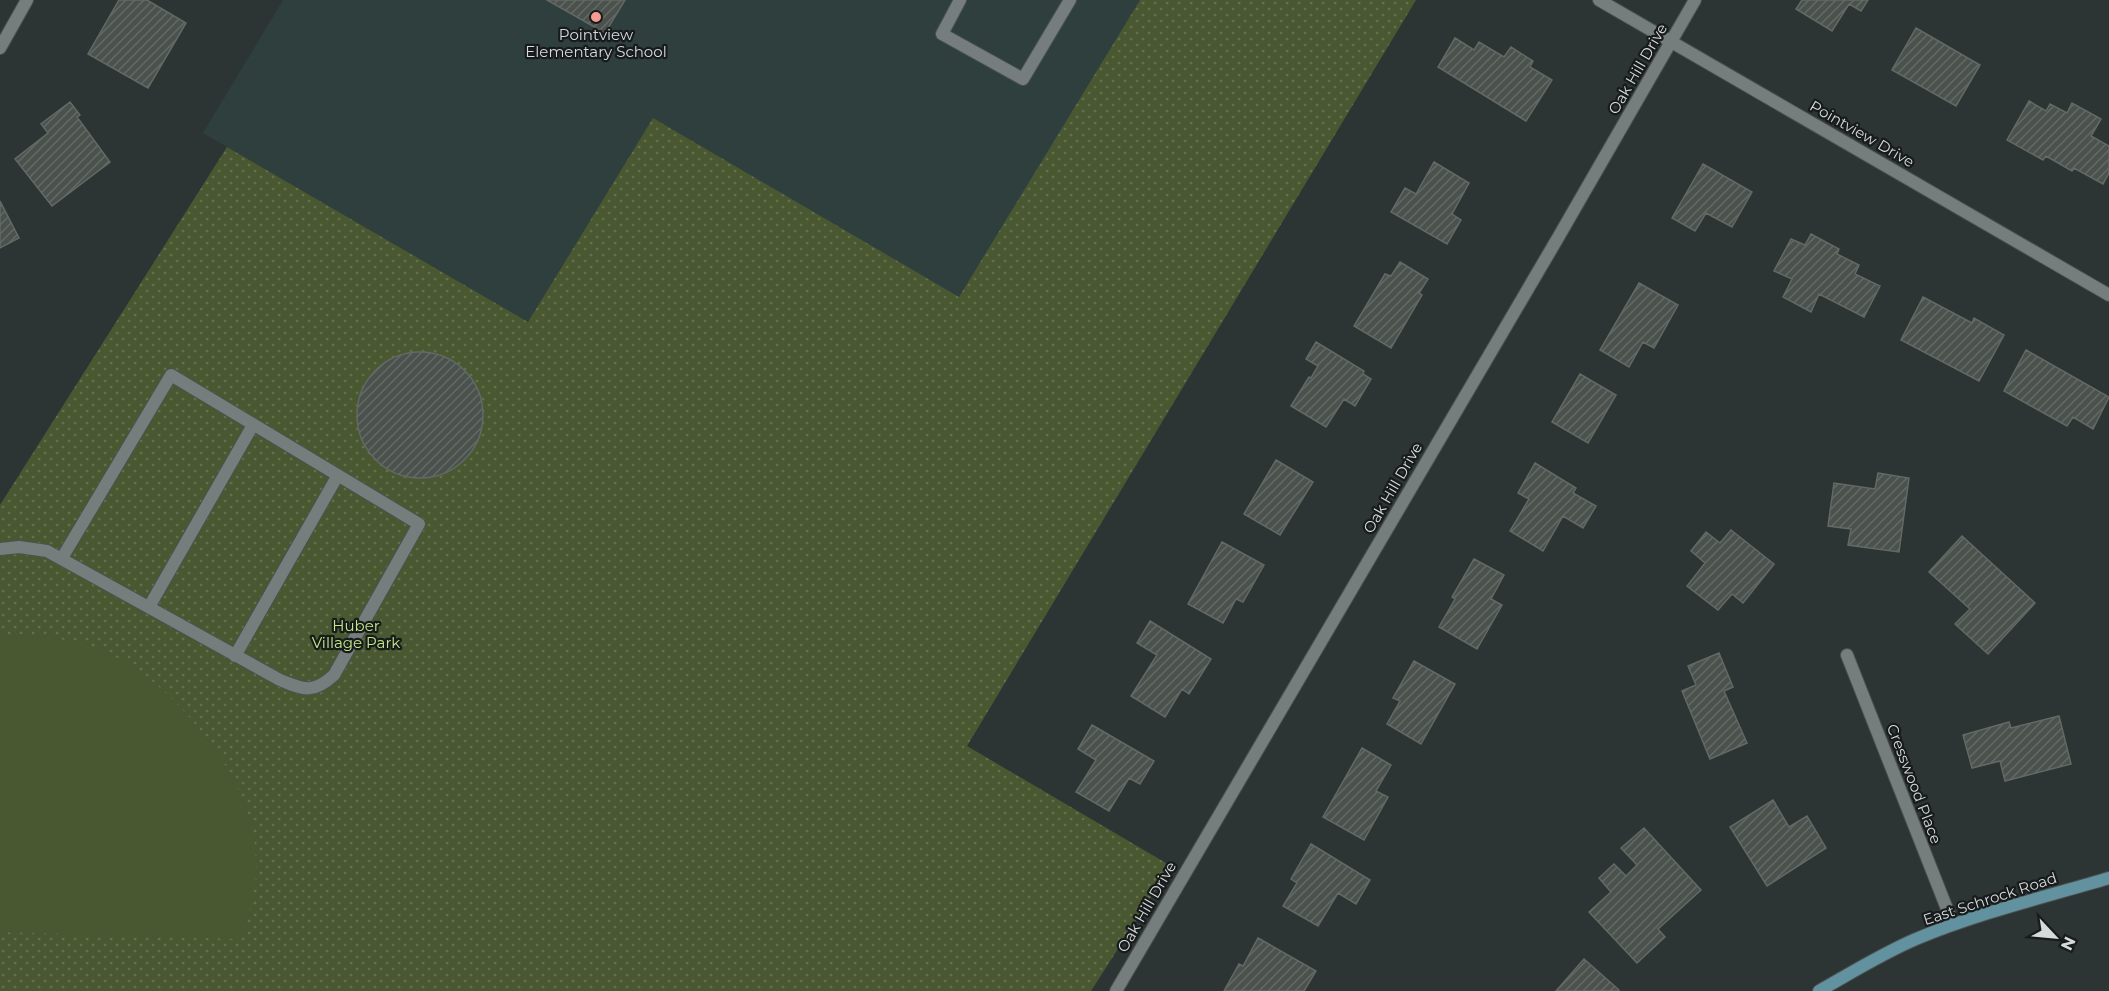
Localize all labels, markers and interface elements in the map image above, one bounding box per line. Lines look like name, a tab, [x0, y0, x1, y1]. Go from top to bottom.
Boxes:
marker: Pointview Elementary School	[589, 10, 603, 24]
street label: Oak Hill Drive	[1604, 20, 1671, 118]
place label: Pointview Elementary School	[525, 25, 667, 61]
street label: Pointview Drive	[1807, 96, 1918, 171]
street label: Oak Hill Drive	[1359, 439, 1426, 537]
park label: Huber Village Park	[312, 616, 400, 652]
street label: Cresswood Place	[1883, 721, 1946, 846]
street label: Oak Hill Drive	[1113, 858, 1180, 956]
street label: East Schrock Road	[1921, 868, 2059, 929]
north arrow	[2025, 907, 2085, 967]
text: N	[2057, 933, 2079, 953]

